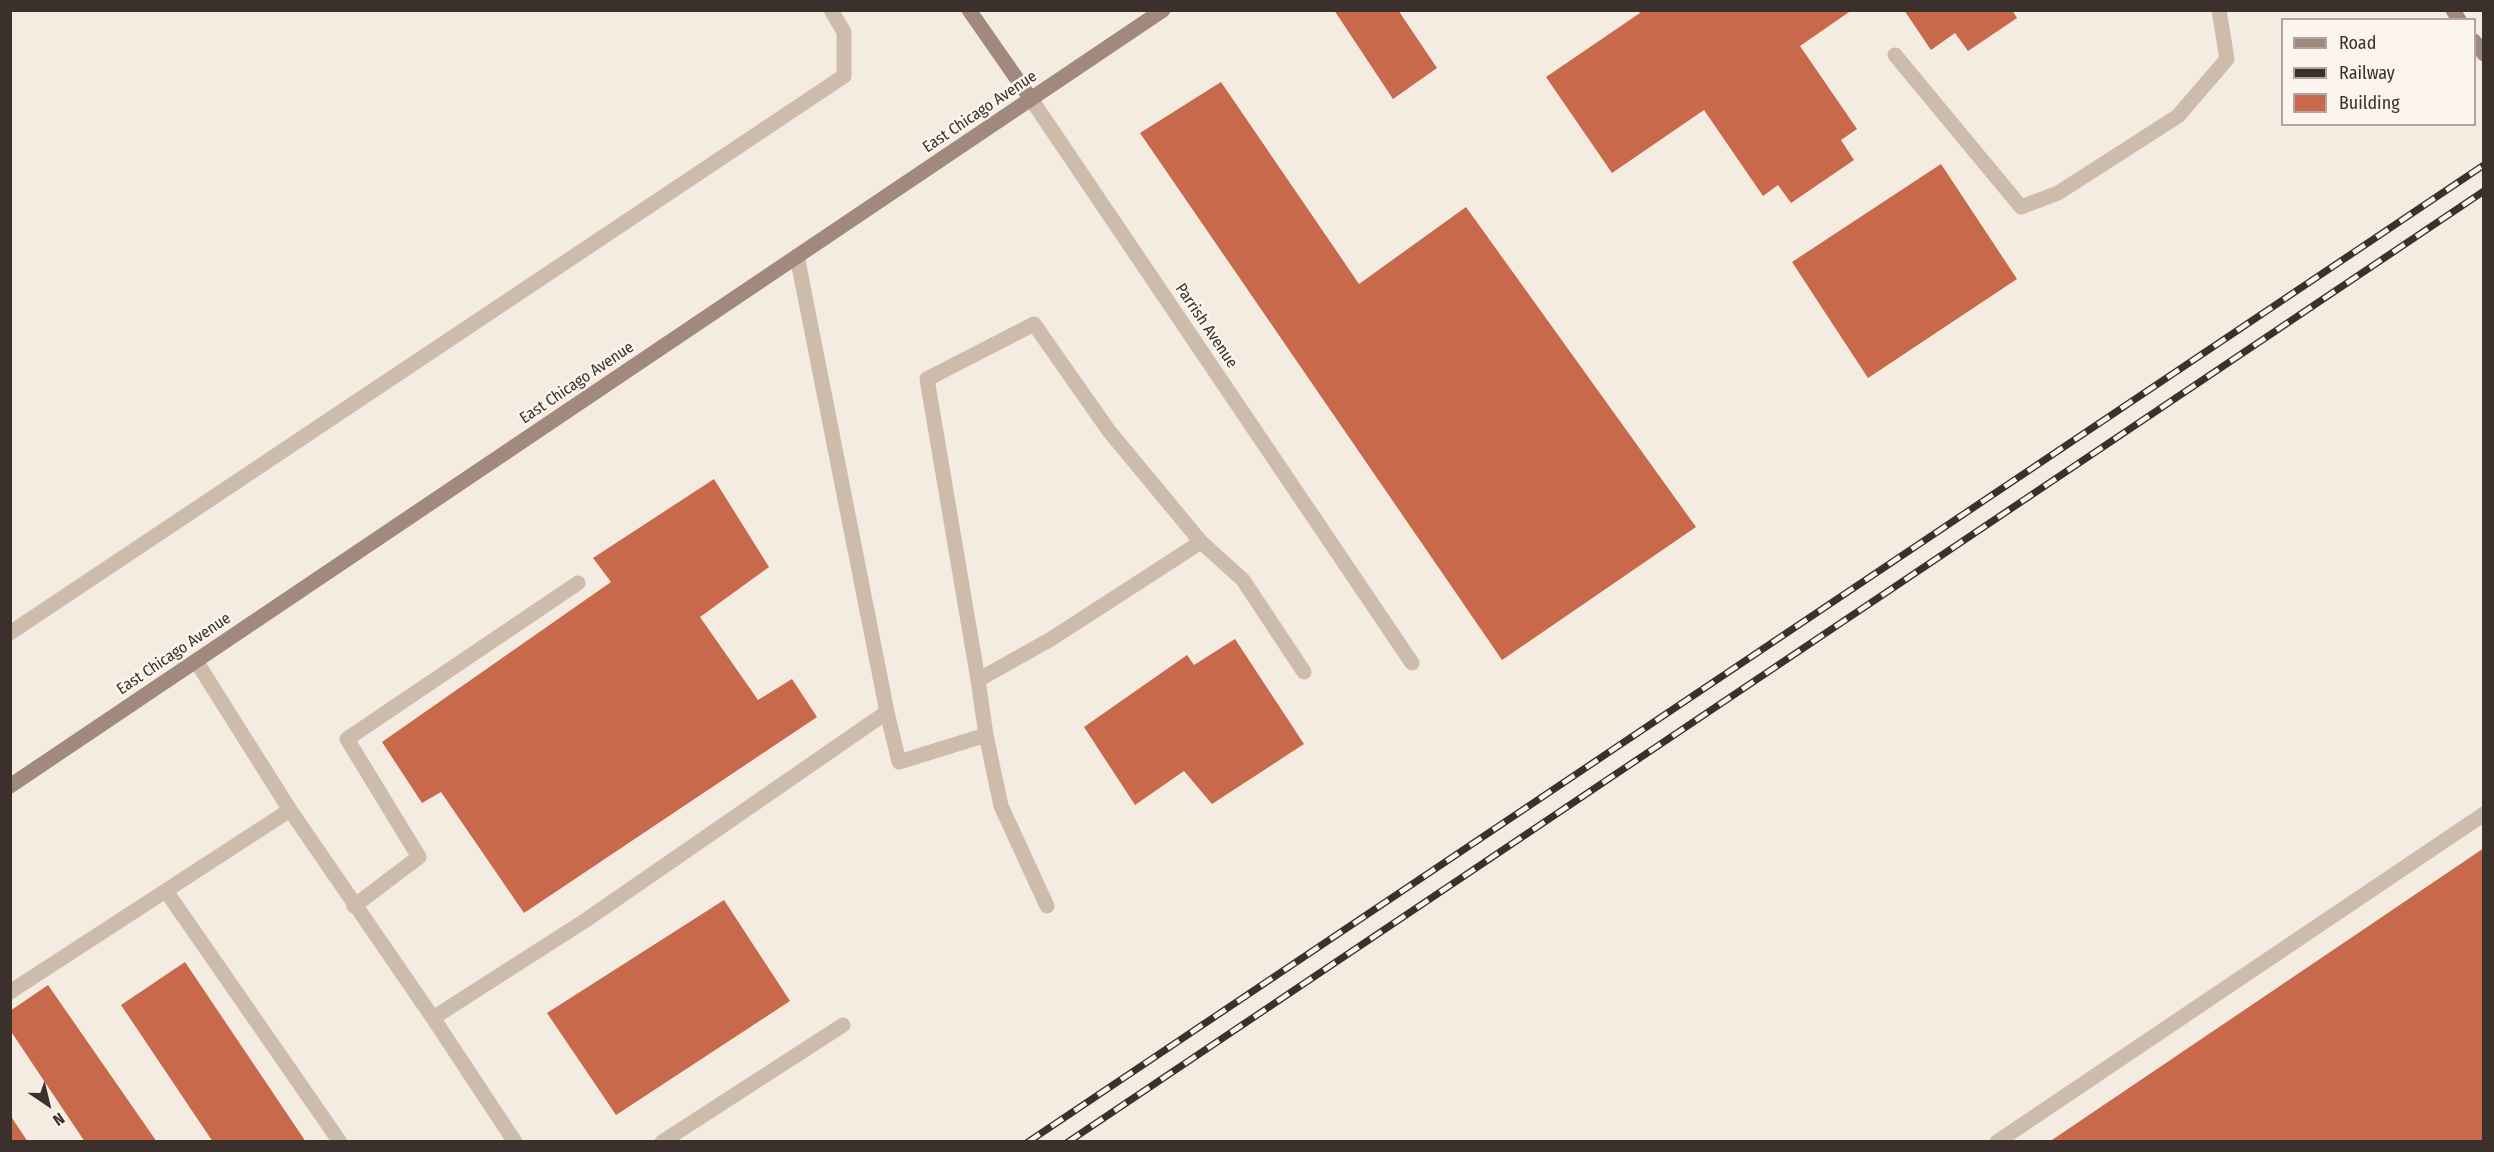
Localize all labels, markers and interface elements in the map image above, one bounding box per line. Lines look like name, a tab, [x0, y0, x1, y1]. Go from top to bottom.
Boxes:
legend	[2281, 18, 2476, 126]
text: Road	[2339, 32, 2376, 54]
text: Railway	[2339, 62, 2395, 84]
street label: East Chicago Avenue	[919, 67, 1041, 157]
text: Building	[2339, 92, 2400, 114]
street label: Parrish Avenue	[1171, 280, 1241, 372]
street label: East Chicago Avenue	[516, 338, 638, 428]
street label: East Chicago Avenue	[113, 609, 235, 699]
north arrow	[18, 1074, 78, 1134]
text: N	[49, 1109, 68, 1130]

